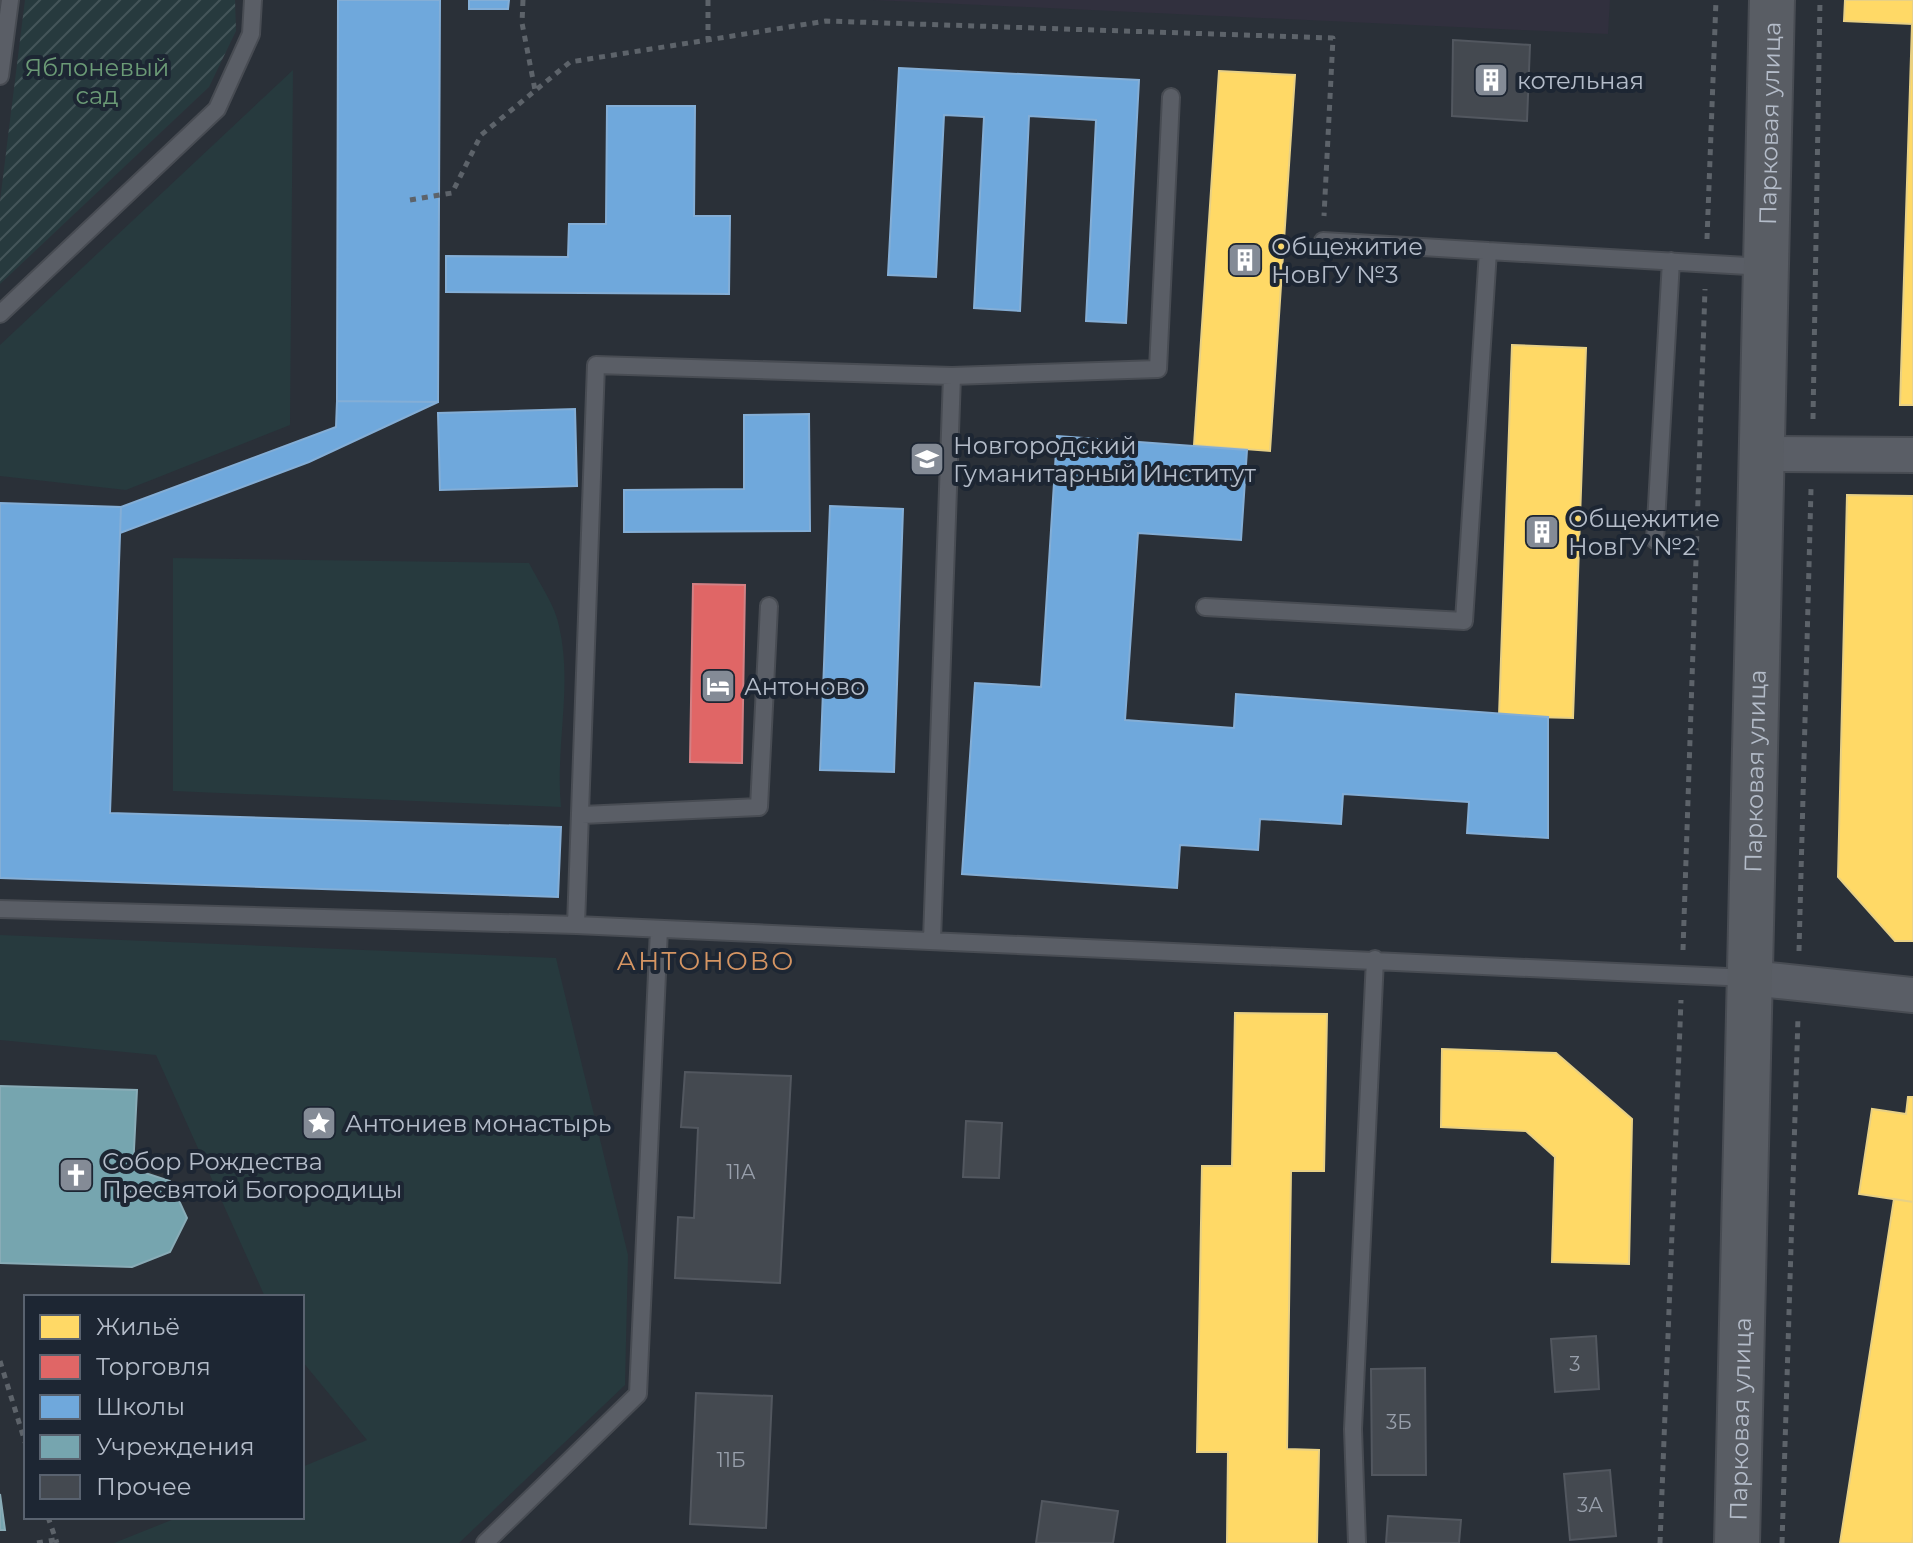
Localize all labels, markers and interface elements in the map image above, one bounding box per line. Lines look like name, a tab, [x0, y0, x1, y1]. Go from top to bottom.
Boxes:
street label: Парковая улица	[1752, 21, 1786, 225]
park label: Яблоневый сад	[25, 53, 169, 110]
building icon: котельная	[1472, 61, 1510, 99]
place label: котельная	[1517, 66, 1644, 95]
place label: Общежитие НовГУ №3	[1271, 232, 1423, 289]
building icon: Общежитие НовГУ №3	[1226, 241, 1264, 279]
place label: Новгородский Гуманитарный Институт	[953, 431, 1256, 488]
school or university icon: Новгородский Гуманитарный Институт	[908, 440, 946, 478]
place label: Общежитие НовГУ №2	[1568, 504, 1720, 561]
building icon: Общежитие НовГУ №2	[1523, 513, 1561, 551]
hotel icon: Антоново	[699, 667, 737, 705]
street label: Парковая улица	[1738, 669, 1771, 873]
place label: Антоново	[744, 672, 865, 701]
district label: АНТОНОВО	[617, 945, 795, 977]
place icon: Антониев монастырь	[300, 1104, 338, 1142]
place label: Антониев монастырь	[345, 1109, 611, 1138]
place label: Собор Рождества Пресвятой Богородицы	[102, 1147, 402, 1204]
church icon: Собор Рождества Пресвятой Богородицы	[57, 1156, 95, 1194]
house number: 11А	[726, 1160, 756, 1184]
legend	[24, 1295, 304, 1519]
text: Жильё	[96, 1312, 180, 1341]
street label: Парковая улица	[1723, 1317, 1757, 1521]
text: Торговля	[96, 1352, 211, 1381]
house number: 3	[1569, 1352, 1581, 1376]
text: Школы	[96, 1392, 185, 1421]
house number: 3Б	[1386, 1410, 1412, 1434]
text: Учреждения	[96, 1432, 254, 1461]
house number: 11Б	[717, 1448, 745, 1472]
text: Прочее	[96, 1472, 192, 1501]
house number: 3А	[1577, 1493, 1603, 1517]

